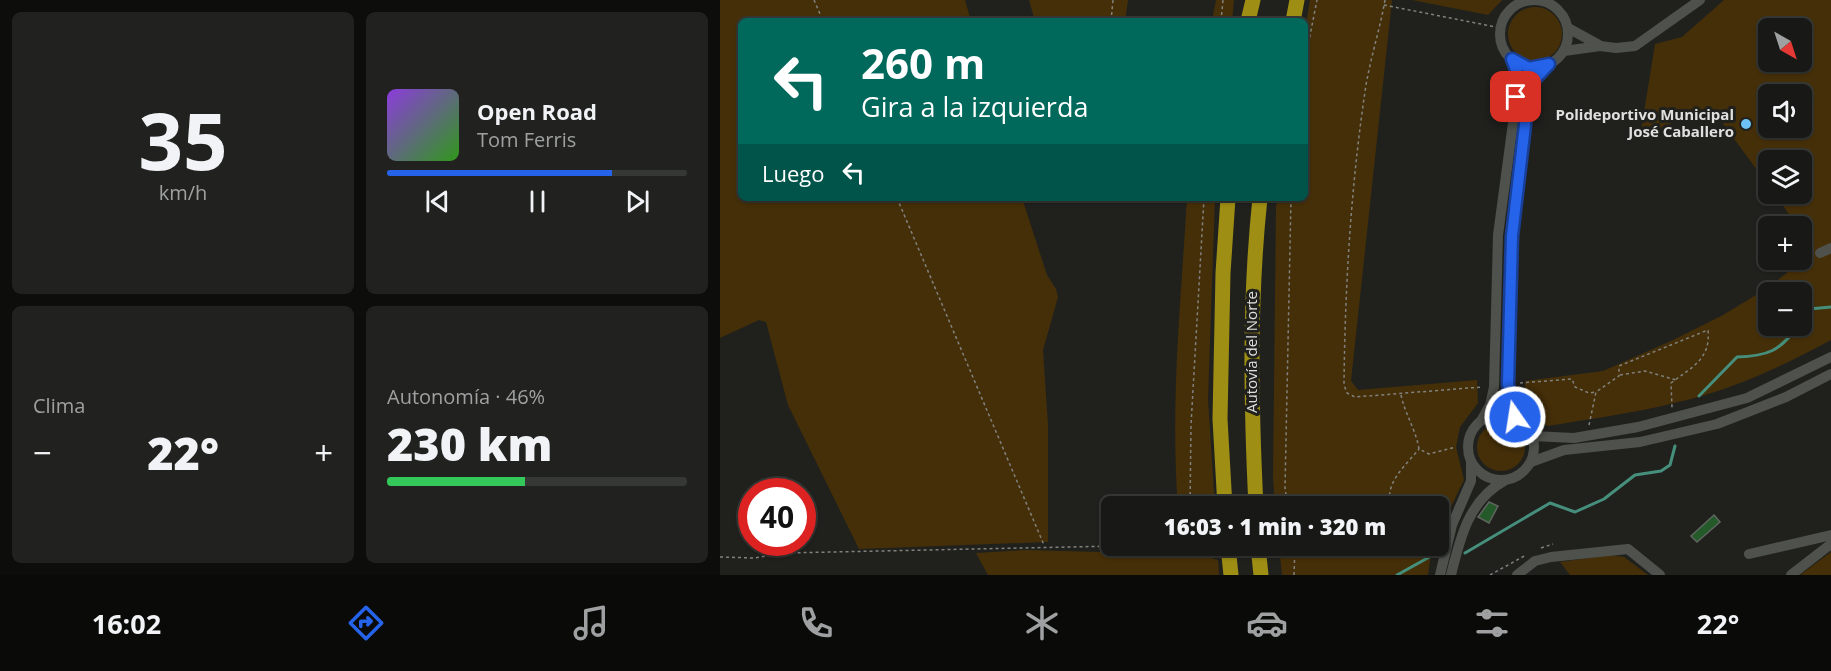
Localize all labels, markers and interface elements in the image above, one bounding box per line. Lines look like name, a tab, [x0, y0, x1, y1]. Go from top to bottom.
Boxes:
north arrow	[1758, 18, 1812, 72]
map controls	[1758, 18, 1812, 336]
text: 260 m	[861, 34, 985, 91]
icon: left	[762, 42, 840, 120]
pin	[1490, 71, 1541, 122]
icon: arrive	[1499, 80, 1532, 113]
button: sound	[1758, 84, 1812, 138]
text: 35	[138, 87, 228, 193]
text: Gira a la izquierda	[861, 88, 1088, 125]
text: Open Road	[477, 96, 597, 126]
place label: Polideportivo Municipal José Caballero	[1556, 104, 1734, 141]
marker: Polideportivo Municipal José Caballero	[1739, 117, 1753, 131]
text: Tom Ferris	[477, 126, 576, 153]
button: layers	[1758, 150, 1812, 204]
icon: left	[837, 156, 870, 189]
text: Luego	[762, 158, 825, 188]
text: km/h	[159, 179, 207, 206]
icon: previous	[421, 185, 454, 218]
icon: pause	[521, 185, 554, 218]
icon: next	[621, 185, 654, 218]
button: +	[1758, 216, 1812, 270]
button: −	[1758, 282, 1812, 336]
street label: Autovía del Norte	[1241, 291, 1261, 413]
text: Autonomía · 46%	[387, 383, 545, 410]
position arrow	[1483, 385, 1547, 449]
text: Clima	[33, 392, 85, 419]
text: 230 km	[387, 413, 552, 474]
text: 22°	[147, 422, 219, 483]
text: −	[33, 430, 52, 475]
text: +	[314, 430, 333, 475]
speed limit sign: 40	[738, 478, 816, 556]
text: 16:03 · 1 min · 320 m	[1164, 511, 1386, 541]
icon: directions	[345, 602, 387, 644]
icon: music	[570, 602, 612, 644]
icon: phone	[795, 602, 837, 644]
icon: climate	[1021, 602, 1063, 644]
icon: car	[1246, 602, 1288, 644]
icon: filters	[1471, 602, 1513, 644]
text: 16:02	[92, 605, 161, 642]
text: 22°	[1697, 605, 1739, 642]

